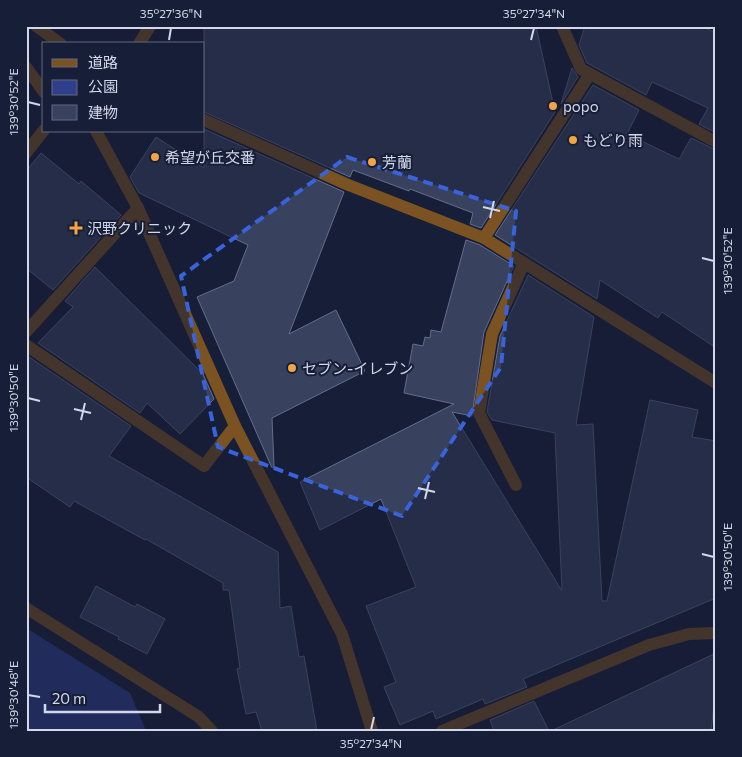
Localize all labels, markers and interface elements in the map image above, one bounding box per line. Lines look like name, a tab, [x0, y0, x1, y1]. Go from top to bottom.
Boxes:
text: 35°27'36"N	[140, 6, 202, 20]
text: 35°27'34"N	[503, 6, 565, 20]
legend	[42, 42, 205, 132]
text: 道路	[88, 53, 118, 71]
text: 139°30'52"E	[6, 68, 20, 136]
text: 公園	[88, 77, 118, 95]
place label: popo	[563, 97, 599, 115]
marker: popo	[547, 100, 559, 112]
text: 建物	[88, 103, 118, 121]
place label: もどり雨	[583, 131, 643, 149]
marker: もどり雨	[567, 134, 579, 146]
place label: 希望が丘交番	[165, 148, 255, 166]
marker: 希望が丘交番	[149, 151, 161, 163]
place label: 芳蘭	[382, 153, 412, 171]
marker: 芳蘭	[366, 156, 378, 168]
place label: 沢野クリニック	[87, 219, 192, 237]
marker: 沢野クリニック	[69, 221, 83, 235]
text: 139°30'52"E	[720, 227, 734, 295]
place label: セブン-イレブン	[302, 359, 413, 377]
marker: セブン-イレブン	[286, 362, 298, 374]
text: 139°30'50"E	[6, 364, 20, 432]
text: 139°30'50"E	[720, 523, 734, 591]
text: 139°30'48"E	[6, 661, 20, 729]
scale bar	[45, 682, 160, 714]
text: 20 m	[52, 689, 86, 707]
text: 35°27'34"N	[340, 736, 402, 750]

